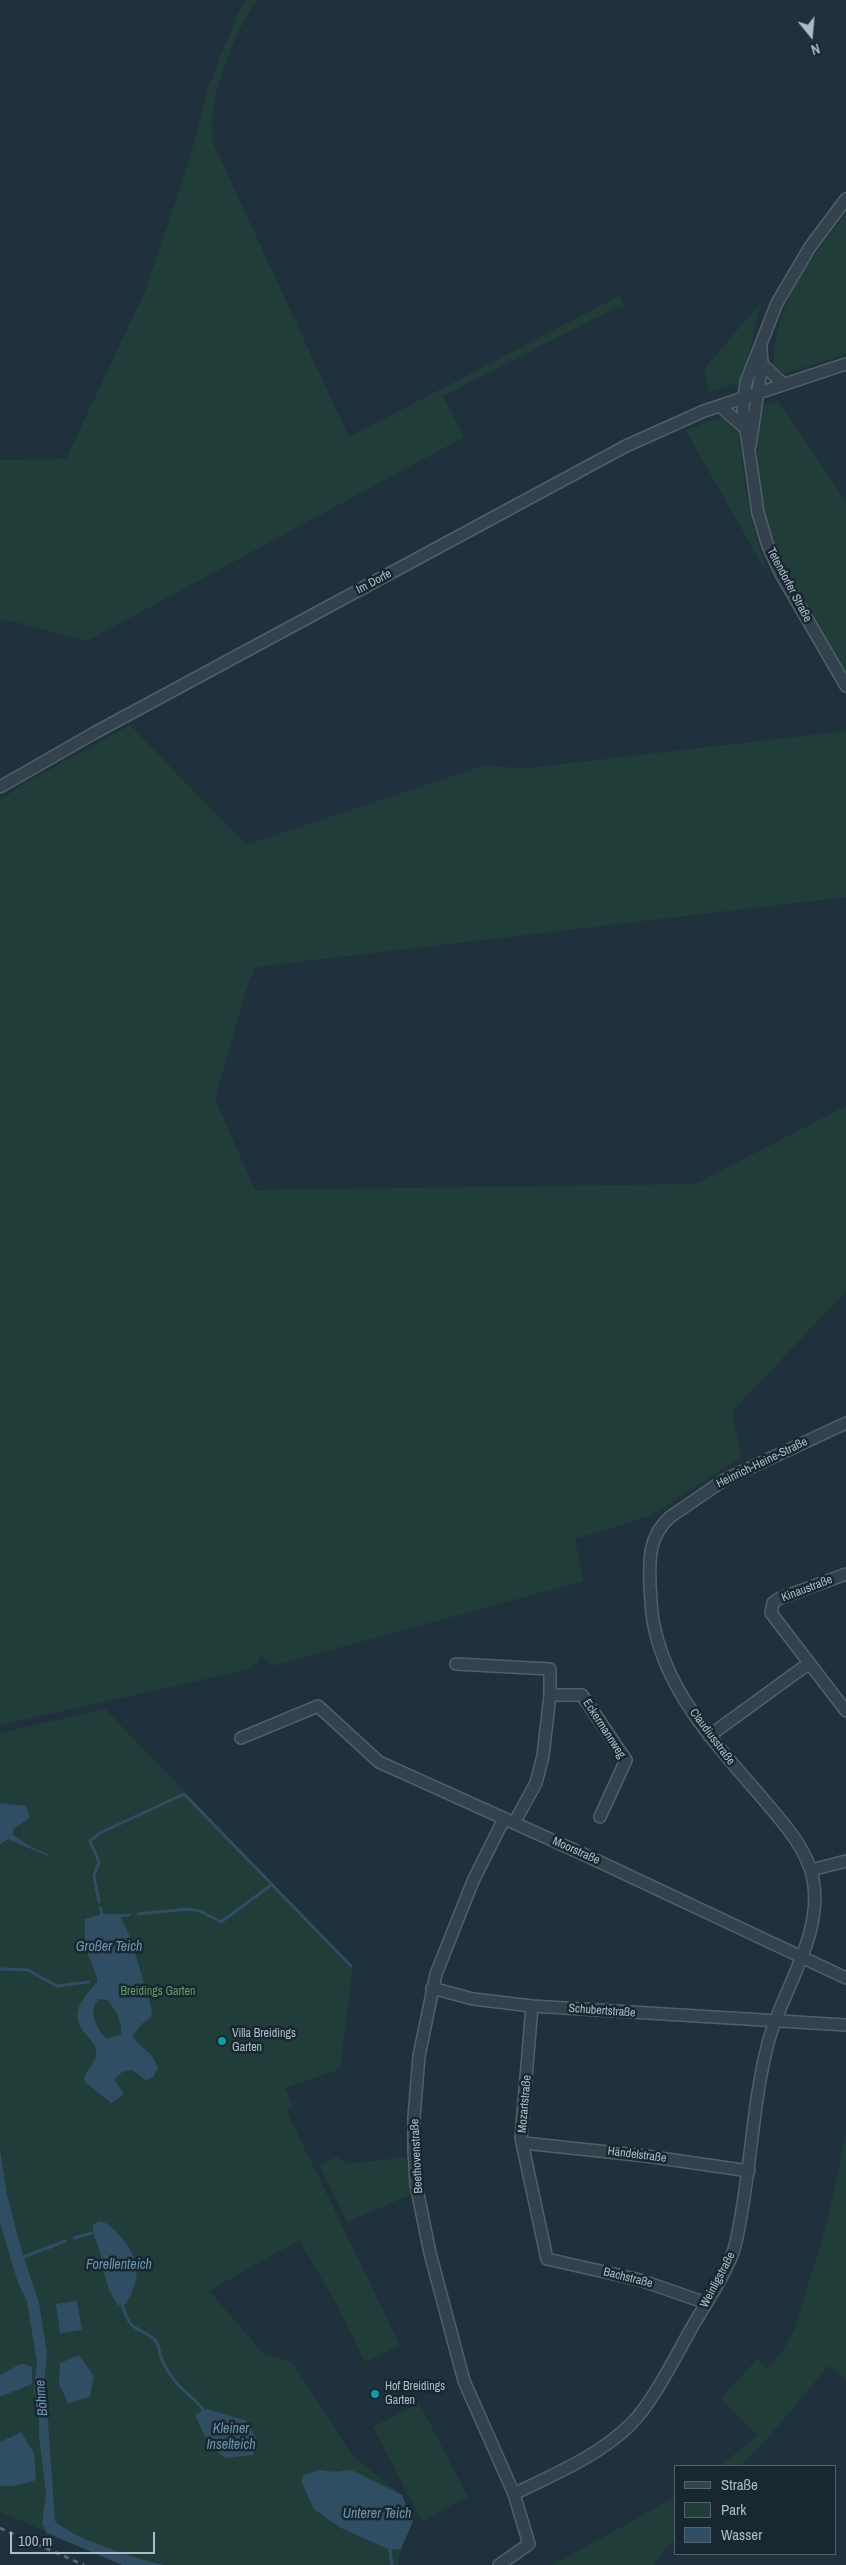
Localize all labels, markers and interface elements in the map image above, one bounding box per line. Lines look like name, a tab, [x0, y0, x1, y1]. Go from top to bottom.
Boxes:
north arrow	[786, 10, 836, 60]
text: N	[809, 40, 822, 59]
street label: Tetendorfer Straße	[763, 545, 815, 625]
street label: Im Dorfe	[354, 567, 394, 597]
street label: Heinrich-Heine-Straße	[714, 1435, 810, 1491]
street label: Kinaustraße	[779, 1573, 835, 1605]
street label: Eckermannweg	[579, 1697, 629, 1761]
street label: Claudiusstraße	[686, 1706, 738, 1768]
street label: Moorstraße	[550, 1834, 602, 1868]
water label: Großer Teich	[76, 1939, 142, 1955]
park label: Breidings Garten	[121, 1985, 195, 1999]
street label: Schubertstraße	[568, 2001, 636, 2021]
place label: Villa Breidings Garten	[232, 2027, 296, 2055]
marker: Villa Breidings Garten	[216, 2035, 228, 2047]
street label: Mozartstraße	[515, 2075, 535, 2133]
street label: Beethovenstraße	[408, 2118, 426, 2194]
street label: Händelstraße	[607, 2144, 667, 2166]
street label: Weinligstraße	[697, 2250, 739, 2310]
water label: Forellenteich	[86, 2257, 152, 2273]
street label: Bachstraße	[602, 2265, 654, 2291]
water label: Böhme	[32, 2379, 52, 2417]
place label: Hof Breidings Garten	[385, 2380, 445, 2408]
marker: Hof Breidings Garten	[369, 2388, 381, 2400]
water label: Kleiner Inselteich	[206, 2421, 256, 2454]
legend	[674, 2465, 836, 2555]
text: Straße	[721, 2474, 758, 2495]
text: Park	[721, 2499, 746, 2520]
water label: Unterer Teich	[343, 2506, 411, 2522]
scale bar	[12, 2522, 158, 2554]
text: Wasser	[721, 2524, 762, 2545]
text: 100 m	[18, 2530, 52, 2551]

